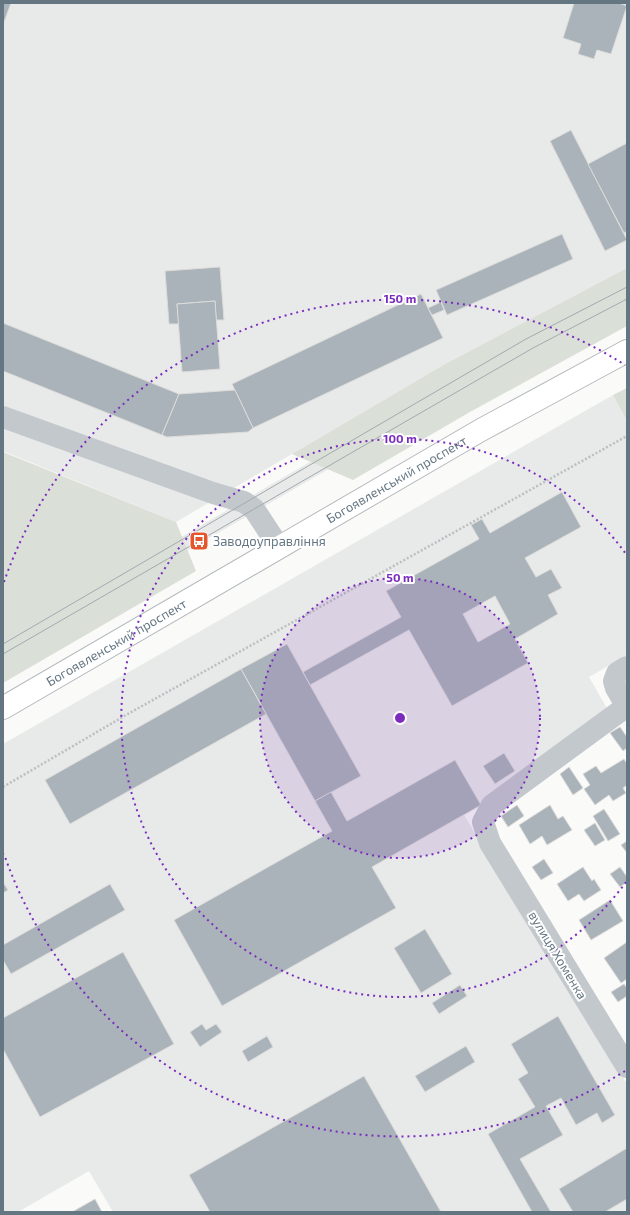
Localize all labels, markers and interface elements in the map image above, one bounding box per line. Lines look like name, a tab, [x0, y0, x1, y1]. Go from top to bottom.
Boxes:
text: 150 m	[384, 291, 416, 305]
text: 100 m	[383, 431, 417, 445]
street label: Богоявленський проспект	[323, 432, 470, 526]
bus stop icon: Заводоуправління	[188, 530, 210, 552]
place label: Заводоуправління	[213, 533, 326, 549]
text: 50 m	[386, 570, 414, 584]
street label: Богоявленський проспект	[43, 595, 190, 689]
centre of rings	[393, 711, 407, 725]
street label: вулиця Хоменка	[525, 908, 591, 1002]

